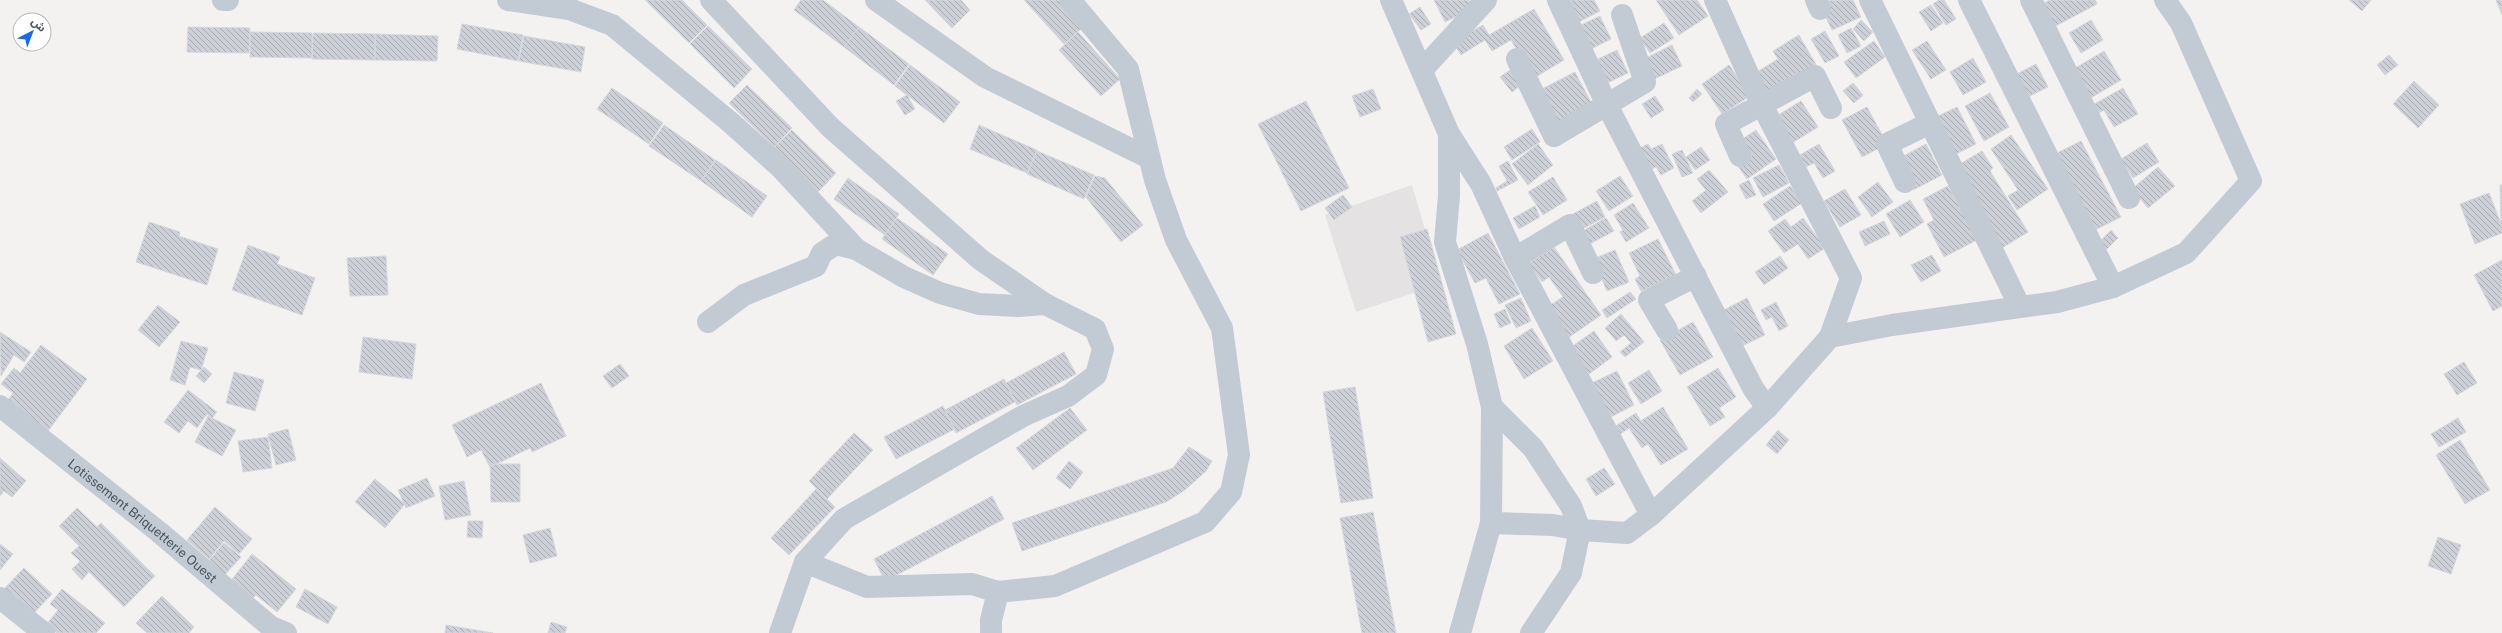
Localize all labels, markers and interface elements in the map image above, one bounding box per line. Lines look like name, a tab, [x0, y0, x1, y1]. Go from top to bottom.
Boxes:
north arrow	[12, 12, 52, 52]
text: ش	[28, 15, 48, 35]
street label: Lotissement Briquetterie Ouest	[65, 455, 220, 586]

